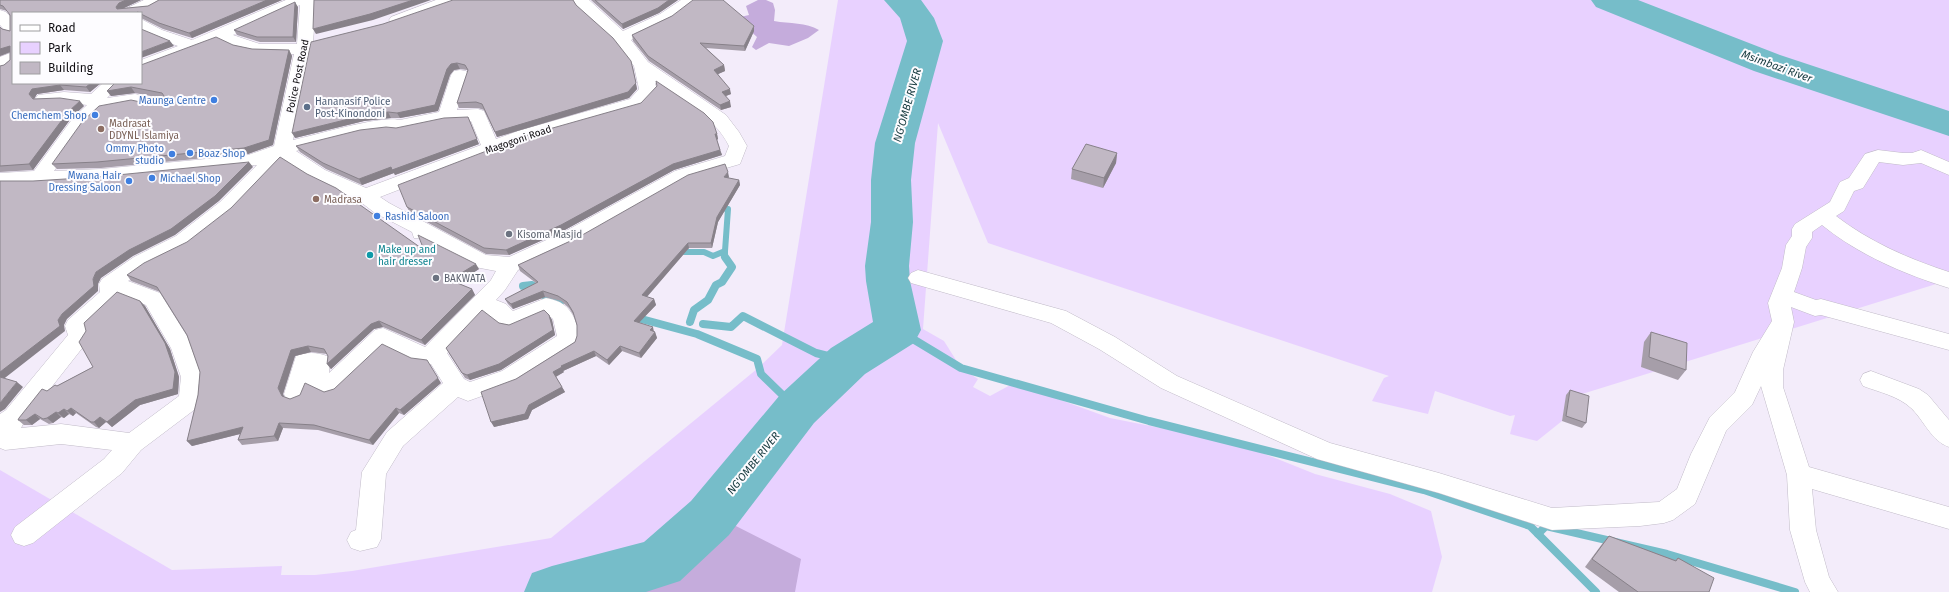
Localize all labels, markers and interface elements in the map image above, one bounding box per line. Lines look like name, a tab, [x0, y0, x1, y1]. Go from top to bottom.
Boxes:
legend	[12, 12, 142, 84]
text: Road	[48, 21, 76, 35]
street label: Police Post Road	[284, 38, 312, 114]
text: Park	[48, 41, 72, 55]
water label: Msimbazi River	[1740, 48, 1815, 86]
text: Building	[48, 61, 94, 75]
water label: NG'OMBE RIVER	[891, 66, 924, 143]
place label: Maunga Centre	[139, 95, 206, 107]
marker: Maunga Centre	[209, 95, 219, 105]
place label: Hananasif Police Post-Kinondoni	[315, 96, 390, 120]
marker: Hananasif Police Post-Kinondoni	[302, 102, 312, 112]
place label: Chemchem Shop	[11, 110, 87, 122]
marker: Chemchem Shop	[90, 110, 100, 120]
place label: Madrasat DDYNL Islamiya	[109, 118, 179, 142]
street label: Magogoni Road	[484, 123, 553, 157]
marker: Madrasat DDYNL Islamiya	[96, 124, 106, 134]
place label: Ommy Photo studio	[106, 143, 164, 167]
marker: Boaz Shop	[185, 148, 195, 158]
place label: Boaz Shop	[198, 148, 245, 160]
marker: Ommy Photo studio	[167, 149, 177, 159]
place label: Mwana Hair Dressing Saloon	[49, 170, 121, 194]
marker: Michael Shop	[147, 173, 157, 183]
place label: Michael Shop	[160, 173, 221, 185]
marker: Mwana Hair Dressing Saloon	[124, 176, 134, 186]
marker: Madrasa	[311, 194, 321, 204]
place label: Madrasa	[324, 194, 362, 206]
marker: Rashid Saloon	[372, 211, 382, 221]
place label: Rashid Saloon	[385, 211, 449, 223]
marker: Kisoma Masjid	[504, 229, 514, 239]
place label: Kisoma Masjid	[517, 229, 582, 241]
place label: Make up and hair dresser	[378, 244, 436, 268]
marker: Make up and hair dresser	[365, 250, 375, 260]
marker: BAKWATA	[431, 273, 441, 283]
place label: BAKWATA	[444, 273, 486, 285]
water label: NG'OMBE RIVER	[724, 429, 783, 497]

